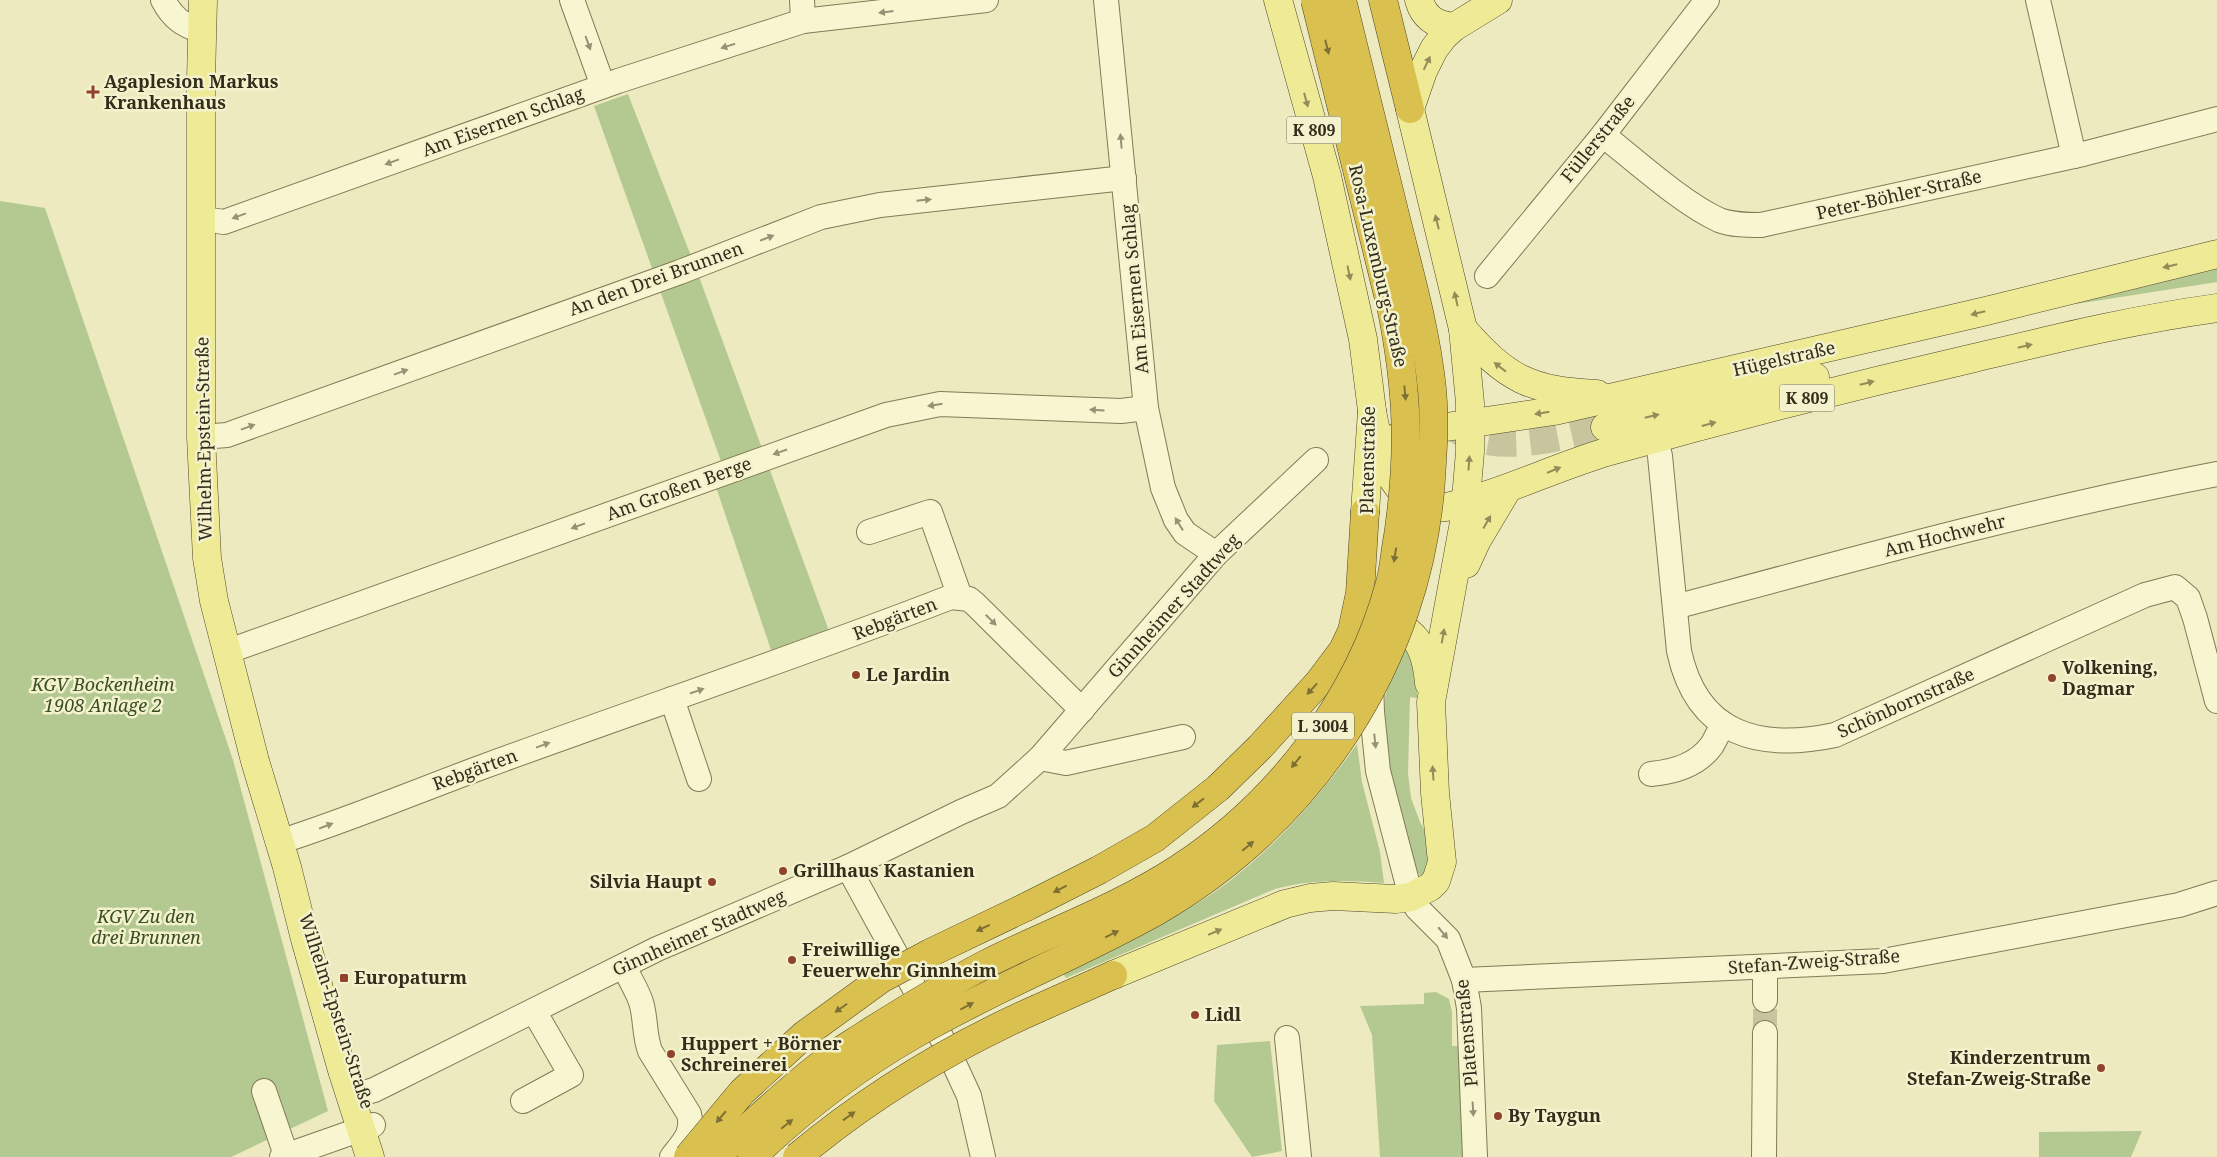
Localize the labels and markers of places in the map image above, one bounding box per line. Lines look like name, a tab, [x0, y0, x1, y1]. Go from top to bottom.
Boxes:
place label: Agaplesion Markus Krankenhaus	[104, 69, 279, 114]
marker: Agaplesion Markus Krankenhaus	[86, 85, 100, 99]
place label: Volkening, Dagmar	[2062, 655, 2158, 700]
place label: Le Jardin	[866, 662, 950, 686]
marker: Le Jardin	[850, 669, 862, 681]
marker: Volkening, Dagmar	[2046, 672, 2058, 684]
place label: Grillhaus Kastanien	[793, 858, 975, 882]
marker: Grillhaus Kastanien	[777, 865, 789, 877]
place label: Silvia Haupt	[590, 869, 702, 893]
marker: Silvia Haupt	[706, 876, 718, 888]
place label: Freiwillige Feuerwehr Ginnheim	[802, 937, 997, 982]
marker: Freiwillige Feuerwehr Ginnheim	[786, 954, 798, 966]
place label: Europaturm	[354, 965, 467, 989]
marker: Europaturm	[338, 972, 350, 984]
place label: Lidl	[1205, 1002, 1242, 1026]
marker: Lidl	[1189, 1009, 1201, 1021]
place label: Huppert + Börner Schreinerei	[681, 1031, 842, 1076]
place label: Kinderzentrum Stefan-Zweig-Straße	[1907, 1045, 2091, 1090]
marker: Huppert + Börner Schreinerei	[665, 1048, 677, 1060]
marker: Kinderzentrum Stefan-Zweig-Straße	[2095, 1062, 2107, 1074]
place label: By Taygun	[1508, 1103, 1601, 1127]
marker: By Taygun	[1492, 1110, 1504, 1122]

